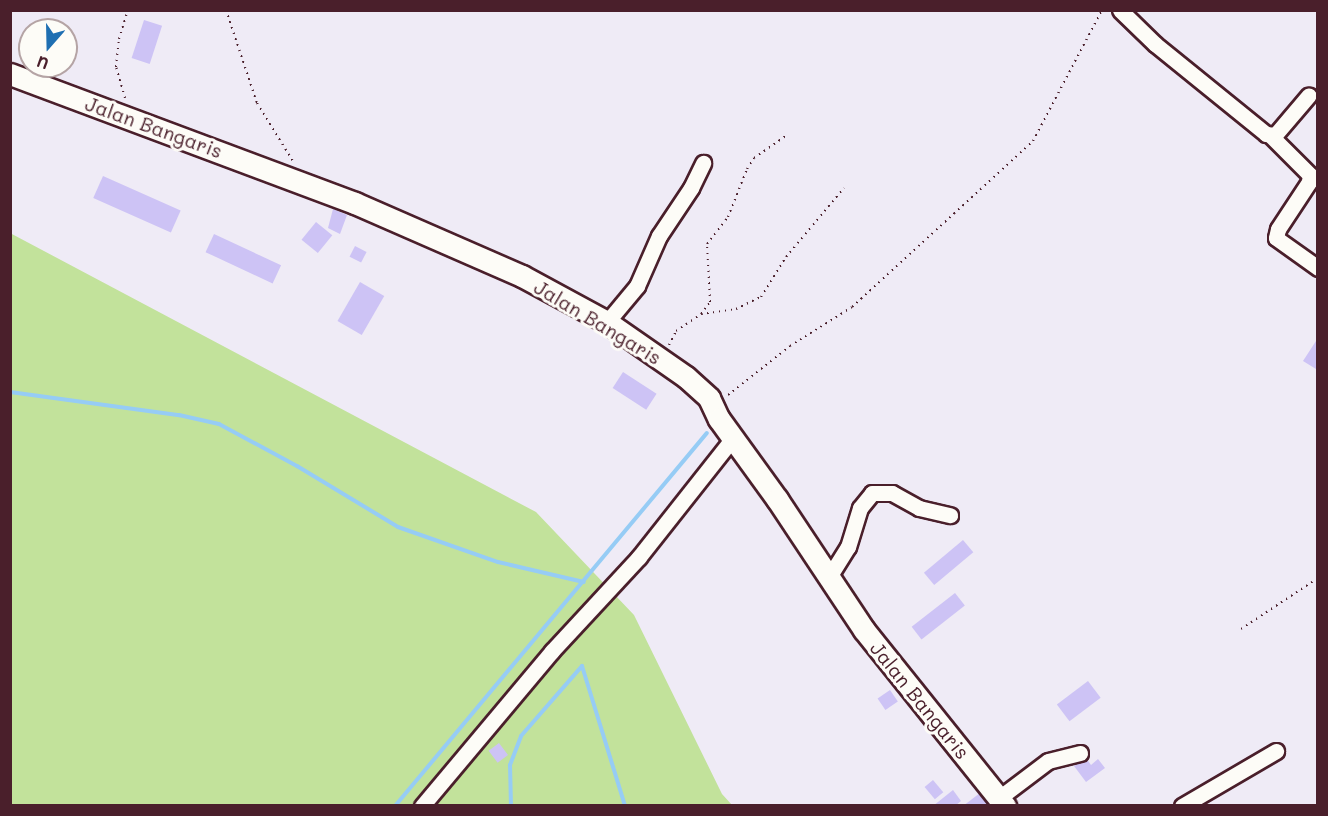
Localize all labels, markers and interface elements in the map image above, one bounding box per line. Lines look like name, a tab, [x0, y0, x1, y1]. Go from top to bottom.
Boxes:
north arrow	[18, 18, 78, 78]
text: U	[33, 52, 51, 75]
street label: Jalan Bangaris	[82, 91, 226, 163]
street label: Jalan Bangaris	[530, 275, 666, 369]
street label: Jalan Bangaris	[865, 636, 975, 764]

